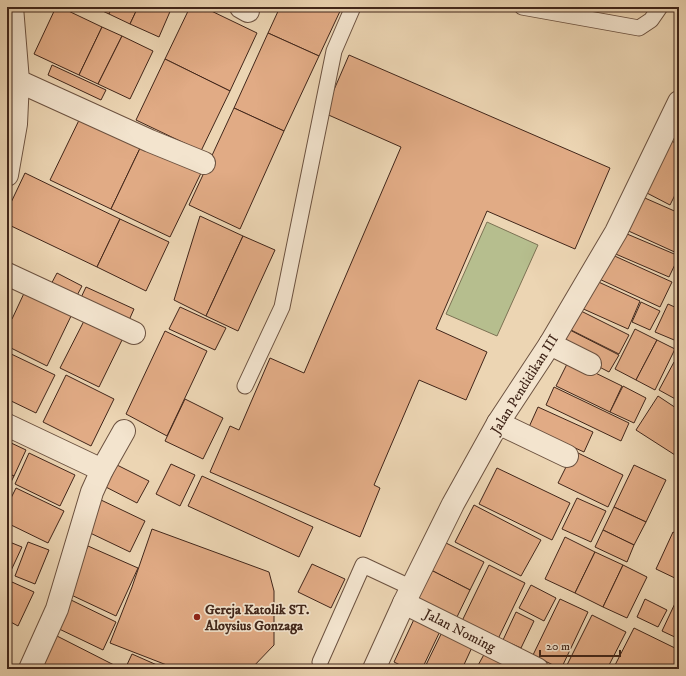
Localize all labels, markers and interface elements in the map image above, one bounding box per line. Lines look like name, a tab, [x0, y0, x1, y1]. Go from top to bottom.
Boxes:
street label: Jalan Pendidikan III	[486, 331, 563, 440]
place label: Gereja Katolik ST. Aloysius Gonzaga	[204, 601, 309, 635]
street label: Jalan Noming	[419, 604, 499, 657]
marker: Gereja Katolik ST. Aloysius Gonzaga	[192, 612, 202, 622]
scale bar	[540, 632, 620, 658]
text: 20 m	[546, 639, 570, 654]

